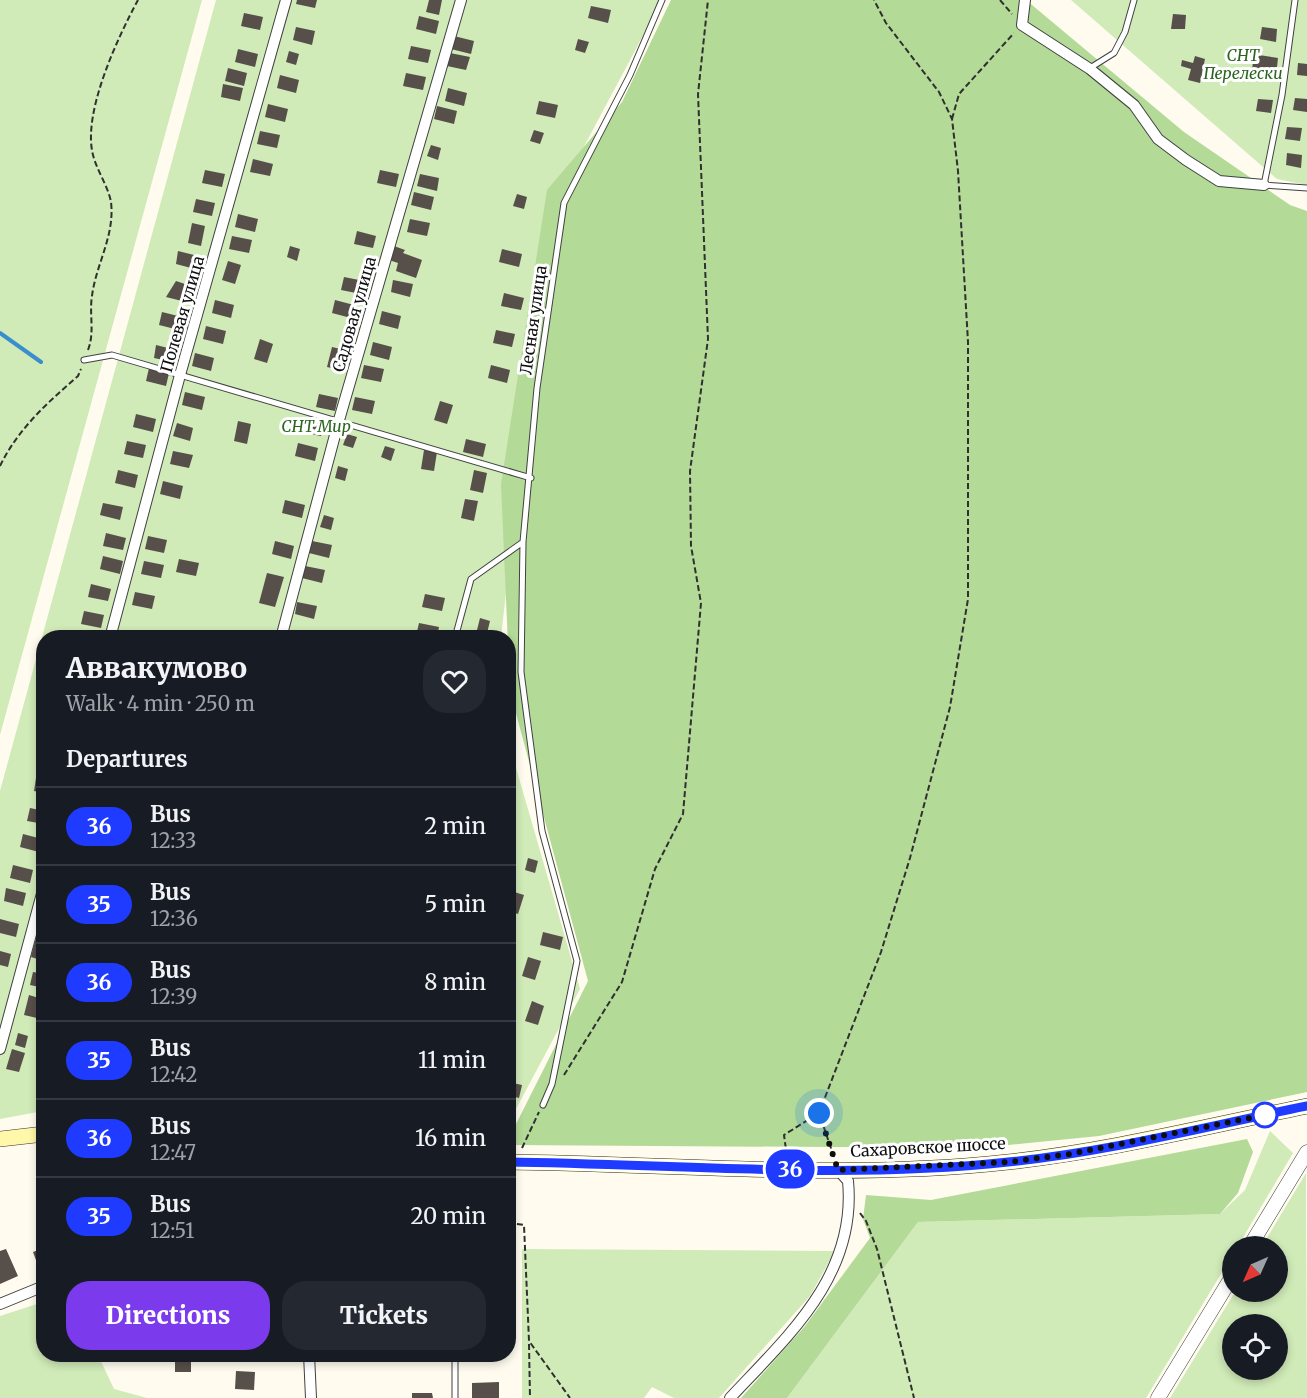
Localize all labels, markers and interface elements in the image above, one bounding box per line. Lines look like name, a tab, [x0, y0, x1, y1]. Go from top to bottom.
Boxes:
park label: СНТ Перелески	[1203, 45, 1283, 83]
street label: Полевая улица	[156, 253, 208, 375]
street label: Садовая улица	[328, 254, 380, 374]
street label: Лесная улица	[515, 264, 551, 376]
park label: СНТ Мир	[281, 416, 351, 436]
text: Аввакумово	[66, 650, 247, 686]
button: heart	[423, 650, 486, 713]
text: Walk · 4 min · 250 m	[66, 691, 255, 716]
text: Departures	[66, 745, 188, 773]
text: Bus	[150, 800, 191, 828]
text: 2 min	[424, 812, 486, 840]
text: 36	[87, 813, 111, 840]
text: 12:33	[150, 828, 196, 853]
text: Bus	[150, 878, 191, 906]
text: 5 min	[424, 890, 486, 918]
text: 35	[87, 891, 111, 918]
text: 12:36	[150, 906, 198, 931]
text: Bus	[150, 956, 191, 984]
text: 8 min	[424, 968, 486, 996]
text: 36	[87, 969, 111, 996]
text: 12:39	[150, 984, 197, 1009]
text: Bus	[150, 1034, 191, 1062]
text: 11 min	[418, 1046, 486, 1074]
text: 35	[87, 1047, 111, 1074]
text: 12:42	[150, 1062, 197, 1087]
your location	[804, 1098, 834, 1128]
unlabelled marker	[1252, 1102, 1278, 1128]
text: Bus	[150, 1112, 191, 1140]
text: 16 min	[415, 1124, 486, 1152]
text: 36	[87, 1125, 111, 1152]
street label: Сахаровское шоссе	[850, 1133, 1006, 1161]
text: 12:47	[150, 1140, 196, 1165]
line badge: 36	[763, 1150, 817, 1188]
text: 36	[778, 1156, 802, 1183]
text: Bus	[150, 1190, 191, 1218]
text: 20 min	[410, 1202, 486, 1230]
text: 35	[87, 1203, 111, 1230]
text: 12:51	[150, 1218, 194, 1243]
north arrow	[1222, 1236, 1288, 1302]
map controls	[1222, 1236, 1288, 1380]
button: Directions	[66, 1281, 270, 1350]
button: Tickets	[282, 1281, 486, 1350]
button: locate	[1222, 1314, 1288, 1380]

